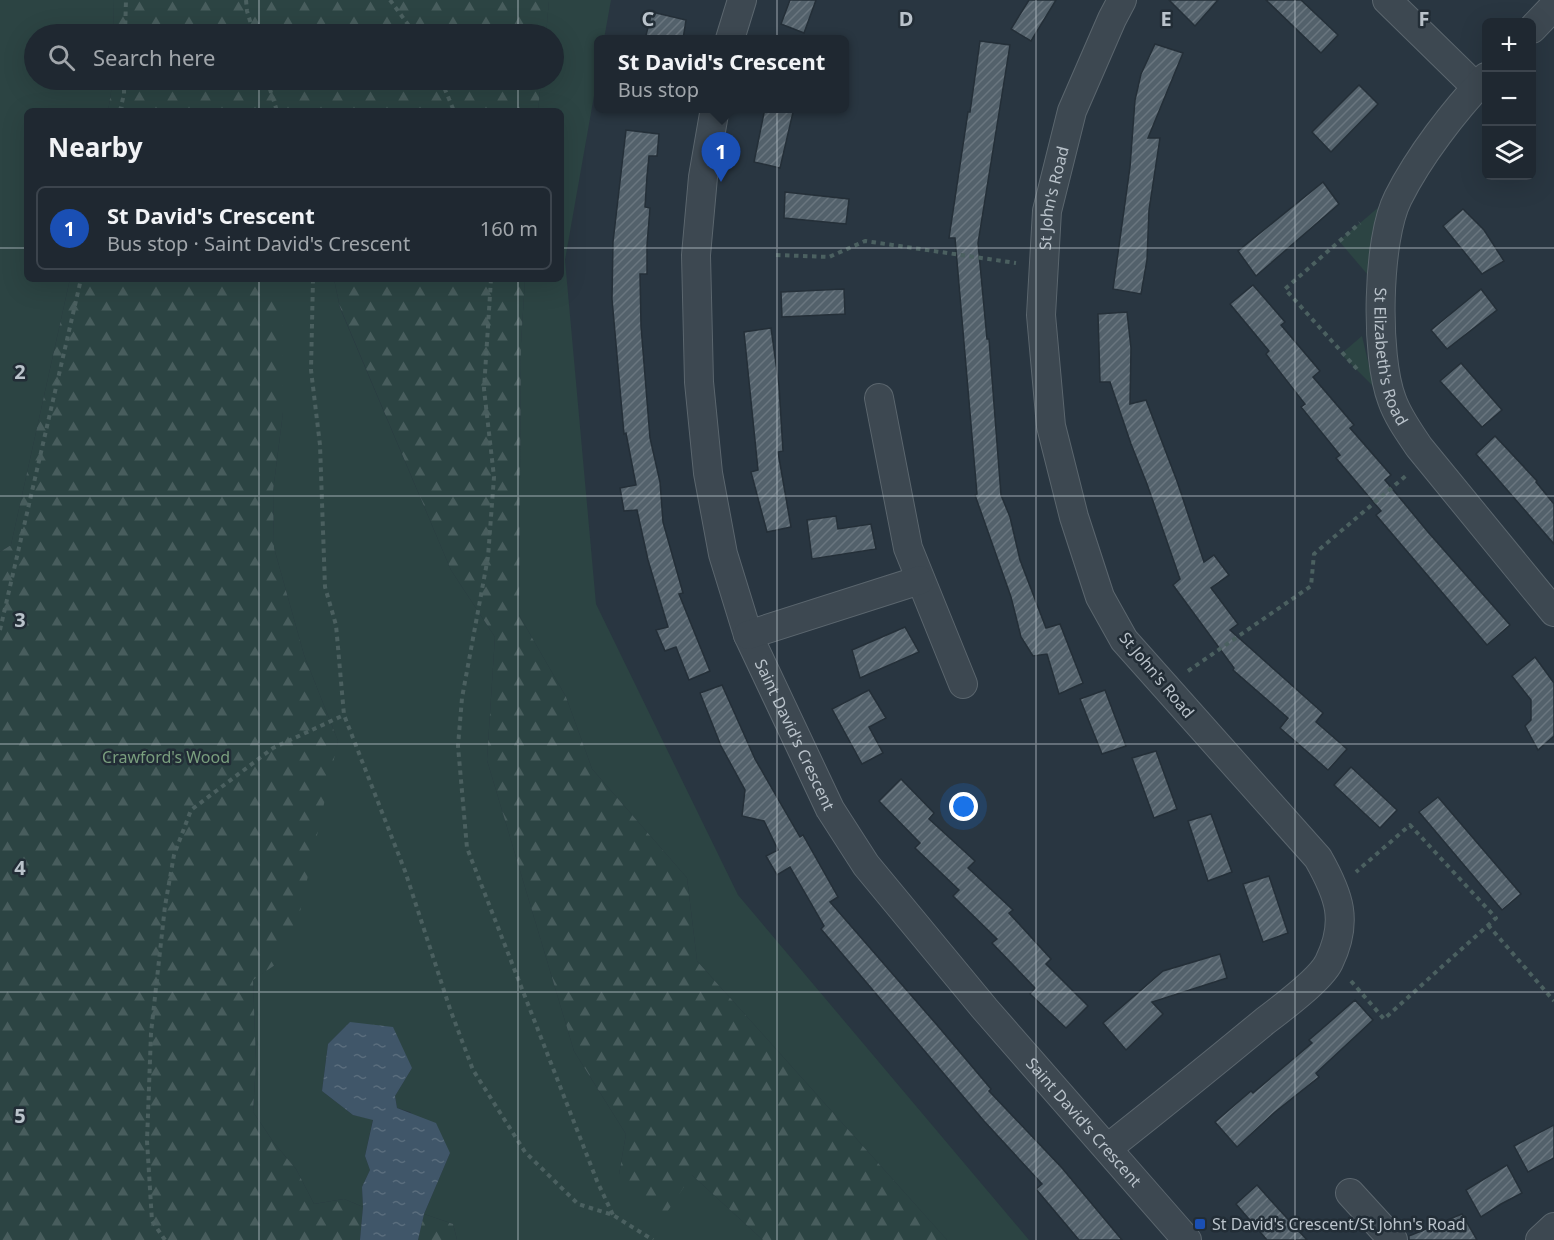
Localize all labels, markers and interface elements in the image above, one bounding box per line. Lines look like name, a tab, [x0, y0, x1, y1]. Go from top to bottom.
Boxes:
text: C	[642, 5, 655, 32]
text: D	[899, 5, 913, 32]
text: E	[1160, 5, 1172, 32]
text: F	[1419, 5, 1429, 32]
map controls	[1482, 18, 1536, 180]
button: +	[1482, 18, 1536, 72]
search box	[24, 24, 564, 90]
popup	[594, 35, 849, 113]
icon: search	[45, 41, 78, 74]
text: Search here	[93, 42, 215, 72]
text: St David's Crescent	[618, 46, 825, 76]
button: −	[1482, 72, 1536, 126]
text: Bus stop	[618, 76, 699, 103]
button: layers	[1482, 126, 1536, 180]
text: Nearby	[48, 129, 143, 165]
pin: 1	[702, 132, 740, 182]
street label: St John's Road	[1034, 144, 1074, 251]
text: St David's Crescent	[107, 200, 315, 230]
text: 1	[64, 215, 75, 242]
text: 160 m	[480, 215, 538, 242]
text: Bus stop · Saint David's Crescent	[107, 230, 410, 257]
street label: St Elizabeth's Road	[1370, 287, 1413, 430]
text: 2	[14, 358, 26, 385]
text: 3	[14, 606, 26, 633]
street label: St John's Road	[1115, 627, 1199, 723]
street label: Saint David's Crescent	[750, 655, 840, 814]
park label: Crawford's Wood	[102, 746, 230, 768]
your location	[949, 792, 978, 821]
text: 4	[14, 854, 26, 881]
street label: Saint David's Crescent	[1021, 1053, 1147, 1192]
text: 5	[14, 1102, 26, 1129]
place label: St David's Crescent/St John's Road	[1212, 1213, 1466, 1235]
marker: St David's Crescent/St John's Road	[1193, 1217, 1207, 1231]

